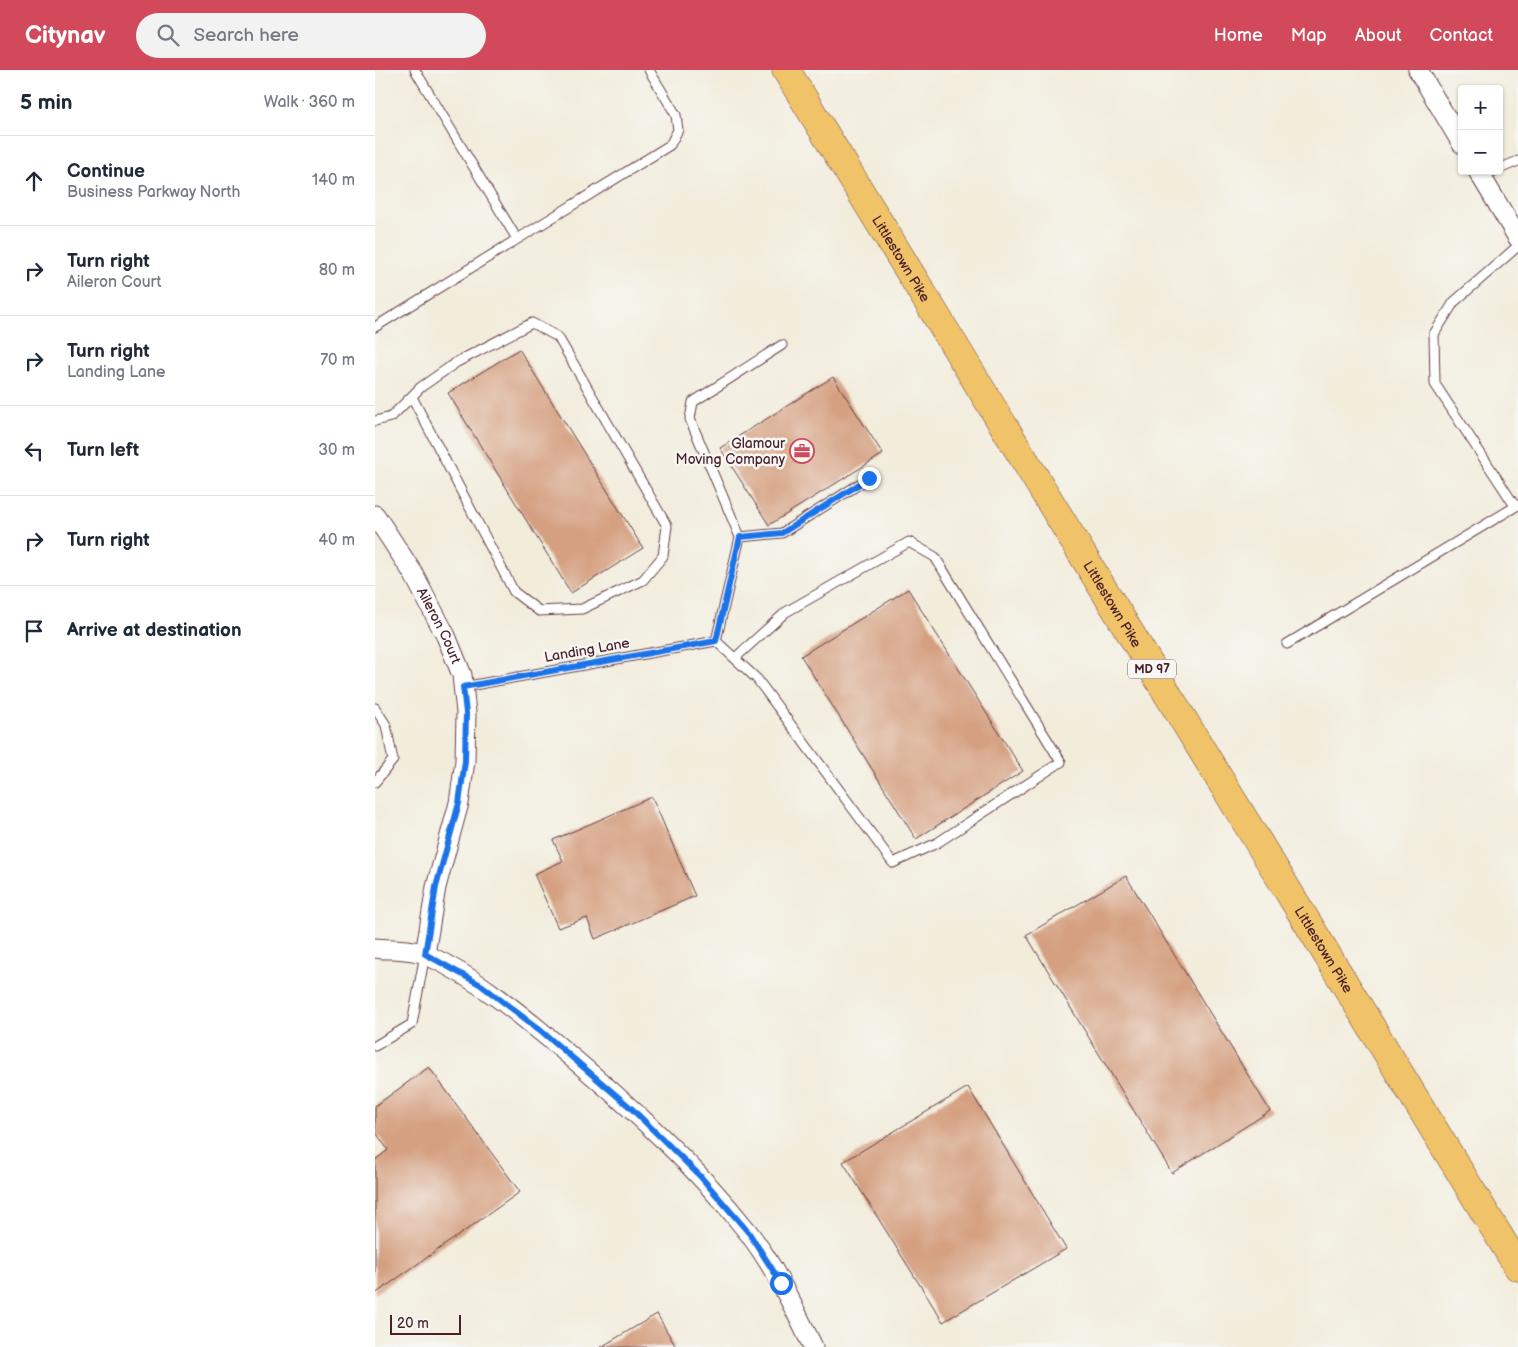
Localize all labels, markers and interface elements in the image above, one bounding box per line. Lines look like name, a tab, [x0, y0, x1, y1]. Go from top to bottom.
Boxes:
search box	[136, 13, 486, 58]
text: Citynav	[25, 21, 106, 50]
icon: search	[154, 21, 182, 49]
text: Search here	[194, 24, 299, 47]
text: Home	[1214, 25, 1263, 46]
text: Map	[1291, 25, 1327, 46]
text: About	[1355, 25, 1402, 46]
text: Contact	[1430, 25, 1493, 46]
map controls	[1458, 85, 1503, 175]
button: +	[1458, 85, 1503, 130]
text: 5 min	[20, 90, 73, 115]
text: Walk · 360 m	[264, 93, 355, 112]
button: −	[1458, 130, 1503, 175]
text: Continue	[67, 160, 145, 183]
icon: ahead	[20, 167, 48, 195]
text: 140 m	[312, 171, 355, 190]
text: Business Parkway North	[67, 183, 240, 202]
street label: Littlestown Pike	[868, 212, 934, 305]
text: Turn right	[67, 250, 150, 273]
icon: right	[20, 257, 48, 285]
text: 80 m	[319, 261, 355, 280]
text: Aileron Court	[67, 273, 161, 292]
text: Turn right	[67, 340, 150, 363]
icon: right	[20, 347, 48, 375]
text: 70 m	[320, 351, 355, 370]
text: Landing Lane	[67, 363, 166, 382]
place label: Glamour Moving Company	[676, 435, 786, 468]
icon: left	[20, 437, 48, 465]
office icon: Glamour Moving Company	[789, 438, 815, 464]
text: Turn left	[67, 439, 139, 462]
text: 30 m	[318, 441, 355, 460]
route end	[858, 467, 881, 490]
icon: right	[20, 527, 48, 555]
text: Turn right	[67, 529, 150, 552]
text: 40 m	[318, 531, 355, 550]
street label: Littlestown Pike	[1080, 558, 1145, 650]
street label: Aileron Court	[413, 584, 465, 667]
icon: arrive	[20, 617, 48, 645]
text: Arrive at destination	[67, 619, 242, 642]
street label: Landing Lane	[543, 634, 631, 666]
road number: MD 97	[1128, 660, 1176, 678]
street label: Littlestown Pike	[1291, 903, 1357, 996]
route start	[770, 1272, 793, 1295]
scale bar	[390, 1312, 461, 1335]
text: 20 m	[397, 1315, 429, 1332]

